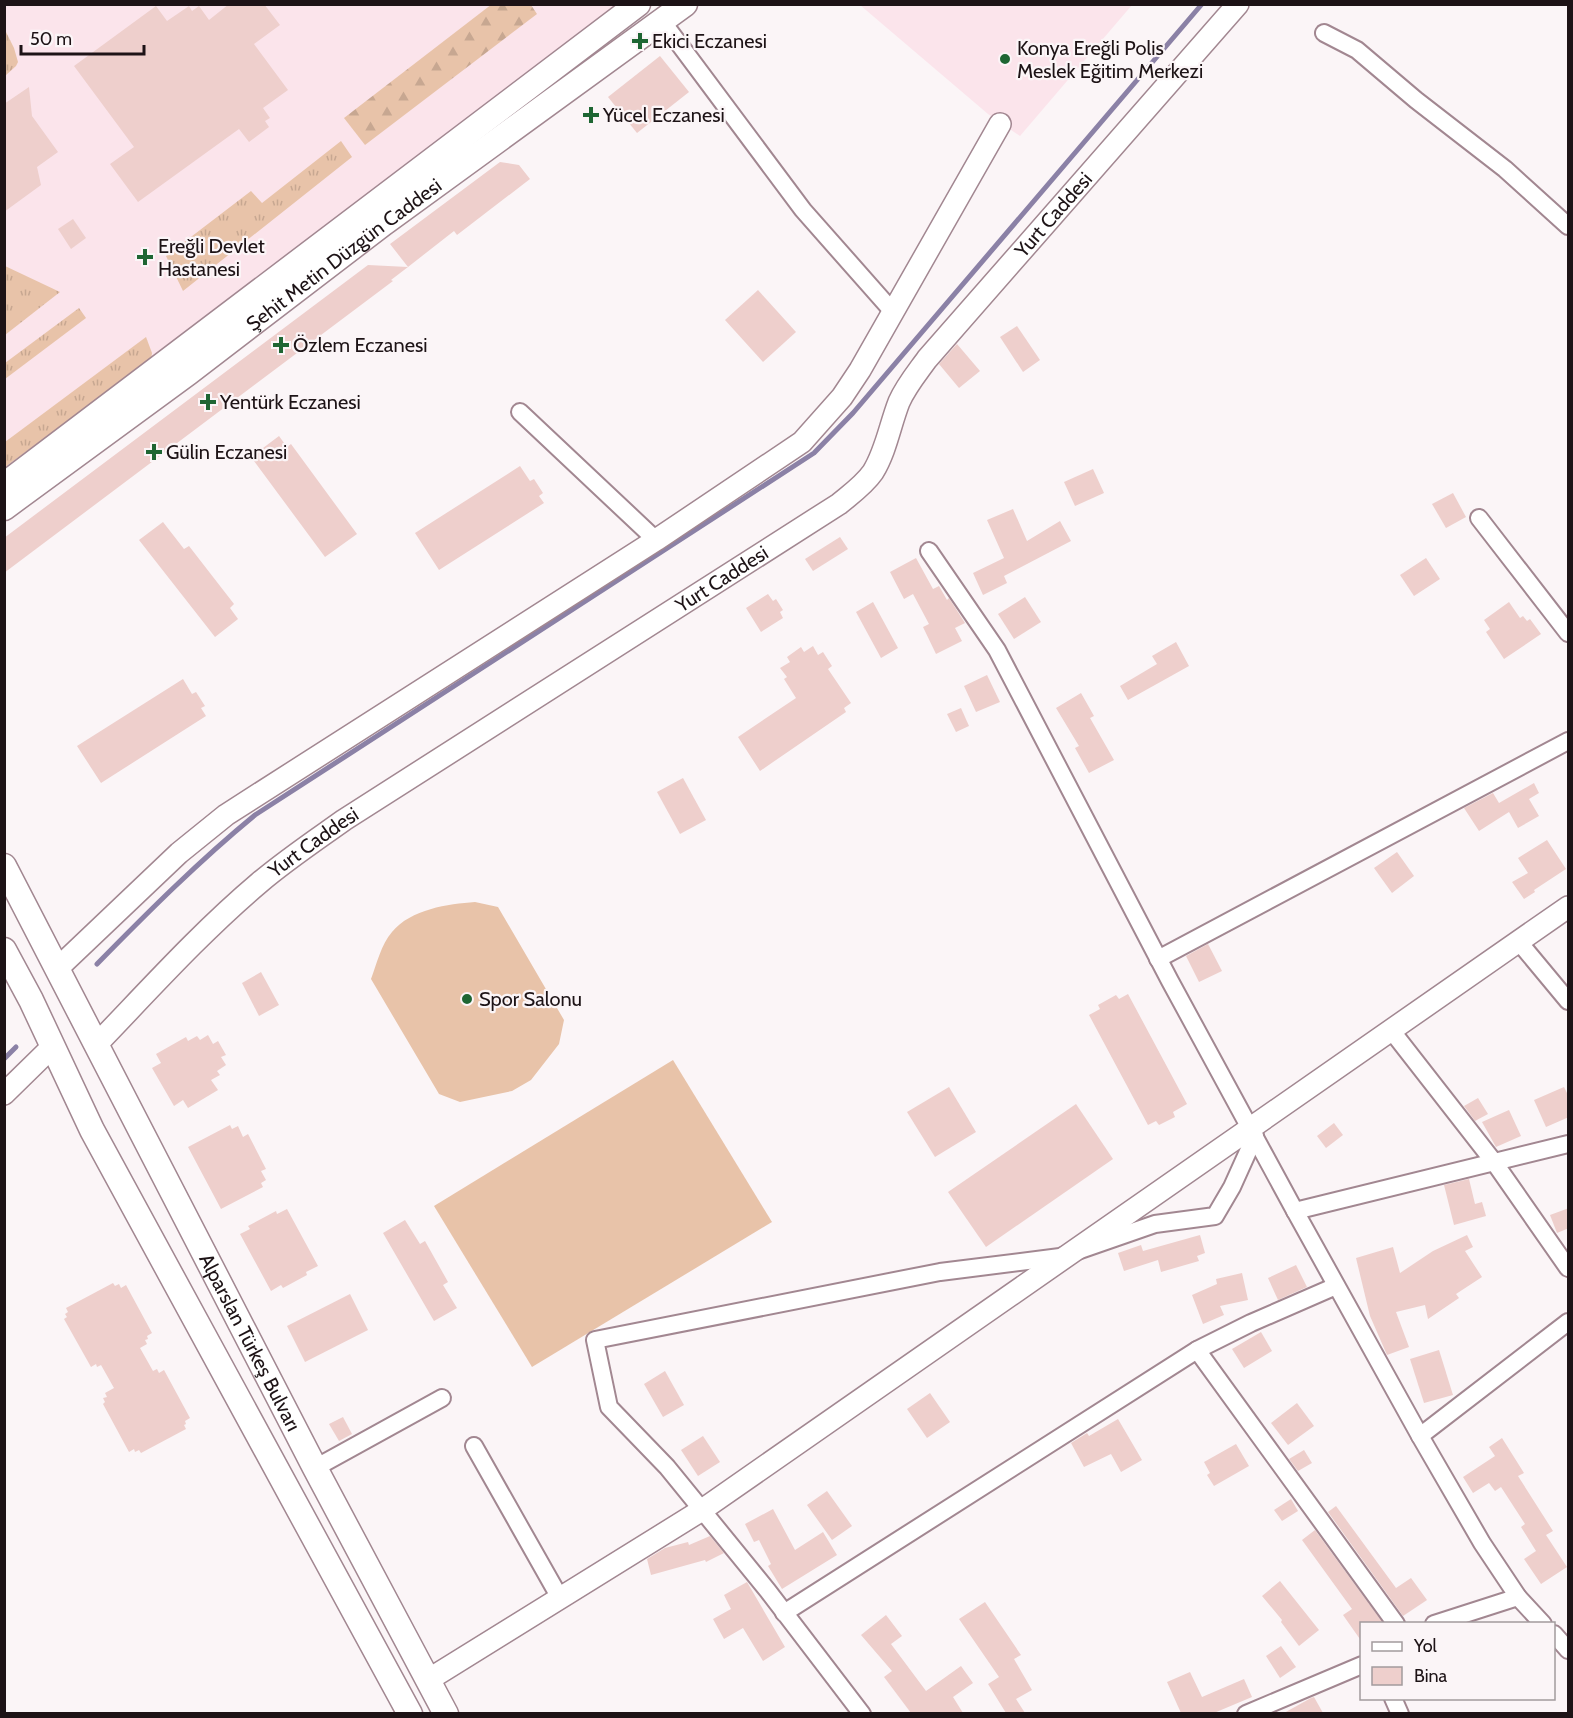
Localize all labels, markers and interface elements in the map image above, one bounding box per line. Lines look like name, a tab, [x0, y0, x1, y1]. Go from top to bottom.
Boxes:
scale bar	[21, 18, 144, 56]
text: 50 m	[30, 28, 72, 50]
place label: Ekici Eczanesi	[652, 29, 767, 53]
marker: Ekici Eczanesi	[633, 34, 647, 48]
place label: Konya Ereğli Polis Meslek Eğitim Merkezi	[1017, 36, 1203, 83]
marker: Konya Ereğli Polis Meslek Eğitim Merkezi	[998, 52, 1012, 66]
place label: Yücel Eczanesi	[602, 103, 725, 127]
marker: Yücel Eczanesi	[584, 108, 598, 122]
street label: Yurt Caddesi	[1009, 167, 1097, 263]
street label: Şehit Metin Düzgün Caddesi	[241, 173, 446, 336]
place label: Ereğli Devlet Hastanesi	[158, 234, 265, 281]
marker: Ereğli Devlet Hastanesi	[136, 248, 154, 266]
place label: Özlem Eczanesi	[293, 333, 427, 357]
marker: Özlem Eczanesi	[274, 338, 288, 352]
place label: Yentürk Eczanesi	[219, 390, 361, 414]
marker: Yentürk Eczanesi	[201, 395, 215, 409]
place label: Gülin Eczanesi	[166, 440, 287, 464]
marker: Gülin Eczanesi	[147, 445, 161, 459]
street label: Yurt Caddesi	[670, 540, 773, 618]
street label: Yurt Caddesi	[263, 802, 363, 883]
place label: Spor Salonu	[479, 987, 582, 1011]
marker: Spor Salonu	[460, 992, 474, 1006]
street label: Alparslan Türkeş Bulvarı	[194, 1249, 306, 1435]
legend	[1360, 1622, 1555, 1700]
text: Yol	[1413, 1635, 1438, 1657]
text: Bina	[1414, 1665, 1448, 1687]

